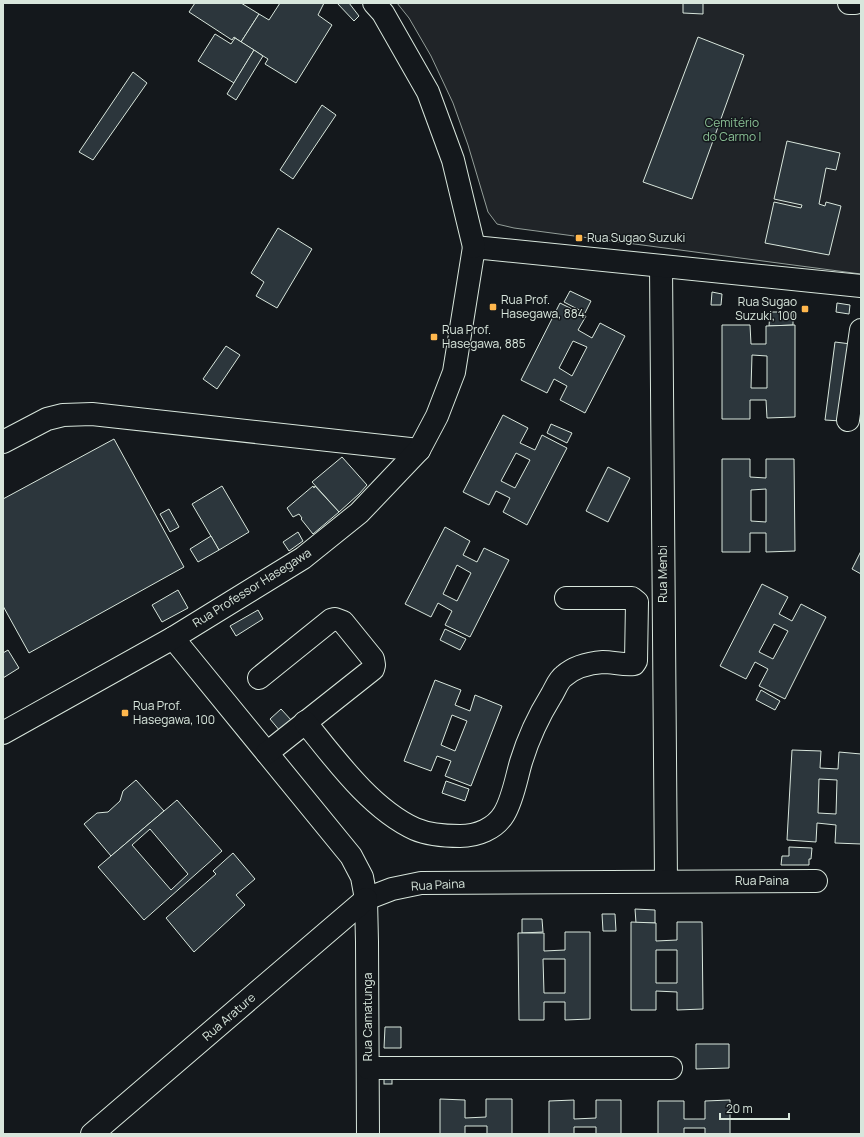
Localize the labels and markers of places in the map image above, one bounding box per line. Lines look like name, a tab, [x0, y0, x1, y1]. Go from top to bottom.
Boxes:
place label: Rua Sugao Suzuki	[587, 229, 685, 246]
marker: Rua Sugao Suzuki	[574, 233, 584, 243]
place label: Rua Prof. Hasegawa, 884	[501, 291, 585, 322]
place label: Rua Sugao Suzuki, 100	[735, 293, 797, 324]
marker: Rua Prof. Hasegawa, 884	[488, 302, 498, 312]
marker: Rua Sugao Suzuki, 100	[800, 304, 810, 314]
place label: Rua Prof. Hasegawa, 885	[442, 321, 526, 352]
marker: Rua Prof. Hasegawa, 885	[429, 332, 439, 342]
place label: Rua Prof. Hasegawa, 100	[133, 697, 215, 728]
marker: Rua Prof. Hasegawa, 100	[120, 708, 130, 718]

